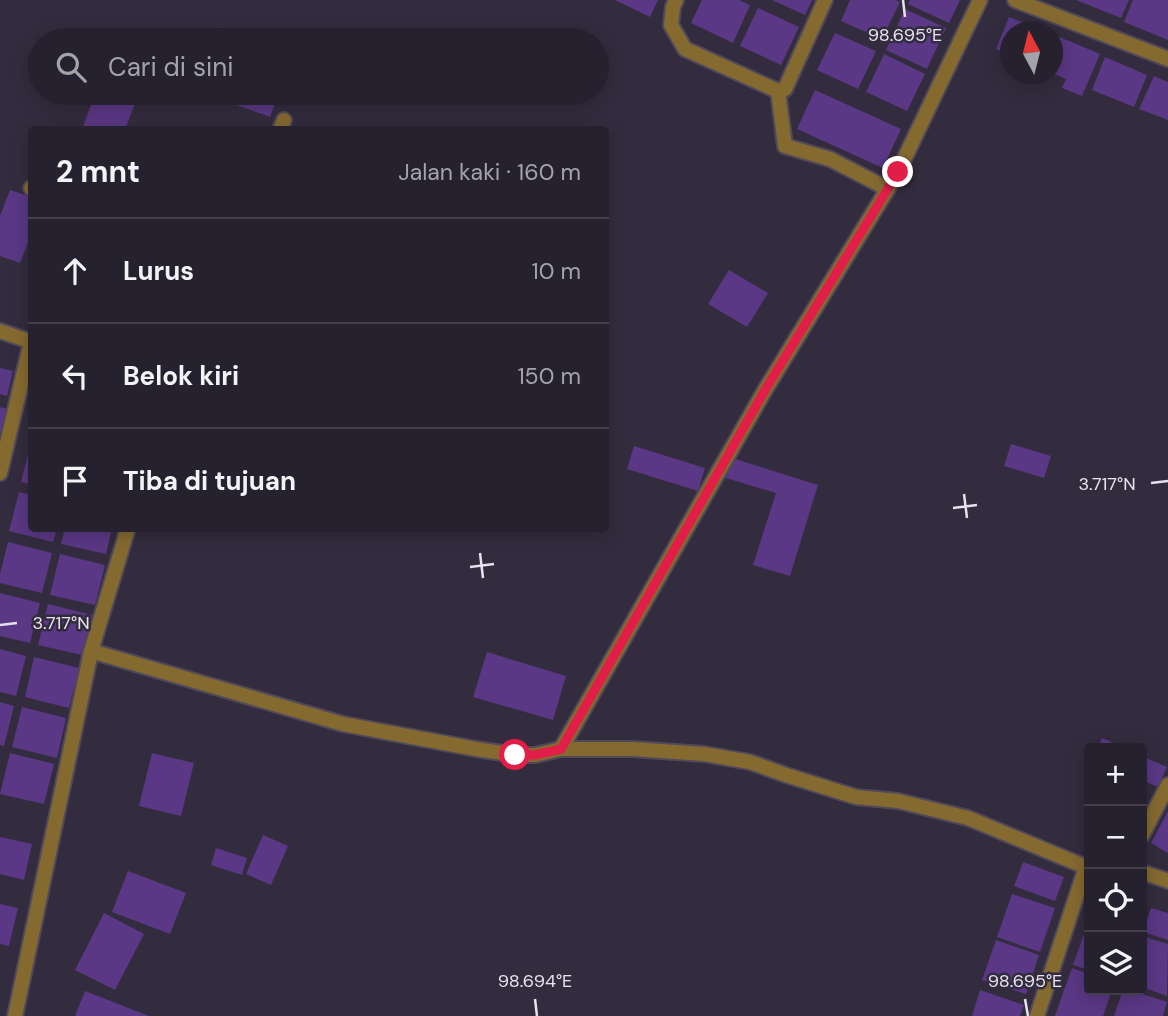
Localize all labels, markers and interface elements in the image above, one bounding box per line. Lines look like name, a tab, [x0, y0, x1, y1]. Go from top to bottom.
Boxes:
north arrow	[1000, 21, 1063, 84]
text: 98.695°E	[868, 23, 942, 47]
search box	[28, 28, 609, 105]
icon: search	[52, 48, 90, 86]
text: Cari di sini	[108, 50, 233, 84]
text: 2 mnt	[56, 152, 140, 191]
route end	[882, 156, 913, 187]
text: Jalan kaki · 160 m	[398, 157, 581, 187]
icon: ahead	[56, 252, 94, 290]
text: Lurus	[123, 254, 194, 288]
text: 10 m	[531, 256, 581, 286]
icon: left	[56, 357, 94, 395]
text: Belok kiri	[123, 359, 239, 393]
text: 150 m	[517, 361, 581, 391]
icon: arrive	[56, 462, 94, 500]
text: Tiba di tujuan	[123, 464, 296, 498]
text: 3.717°N	[1078, 472, 1136, 496]
text: 3.717°N	[32, 611, 90, 635]
route start	[499, 739, 530, 770]
map controls	[1084, 743, 1147, 995]
button: +	[1084, 743, 1147, 806]
button: −	[1084, 806, 1147, 869]
button: locate	[1084, 869, 1147, 932]
button: layers	[1084, 932, 1147, 995]
text: 98.694°E	[498, 969, 572, 993]
text: 98.695°E	[988, 969, 1062, 993]

